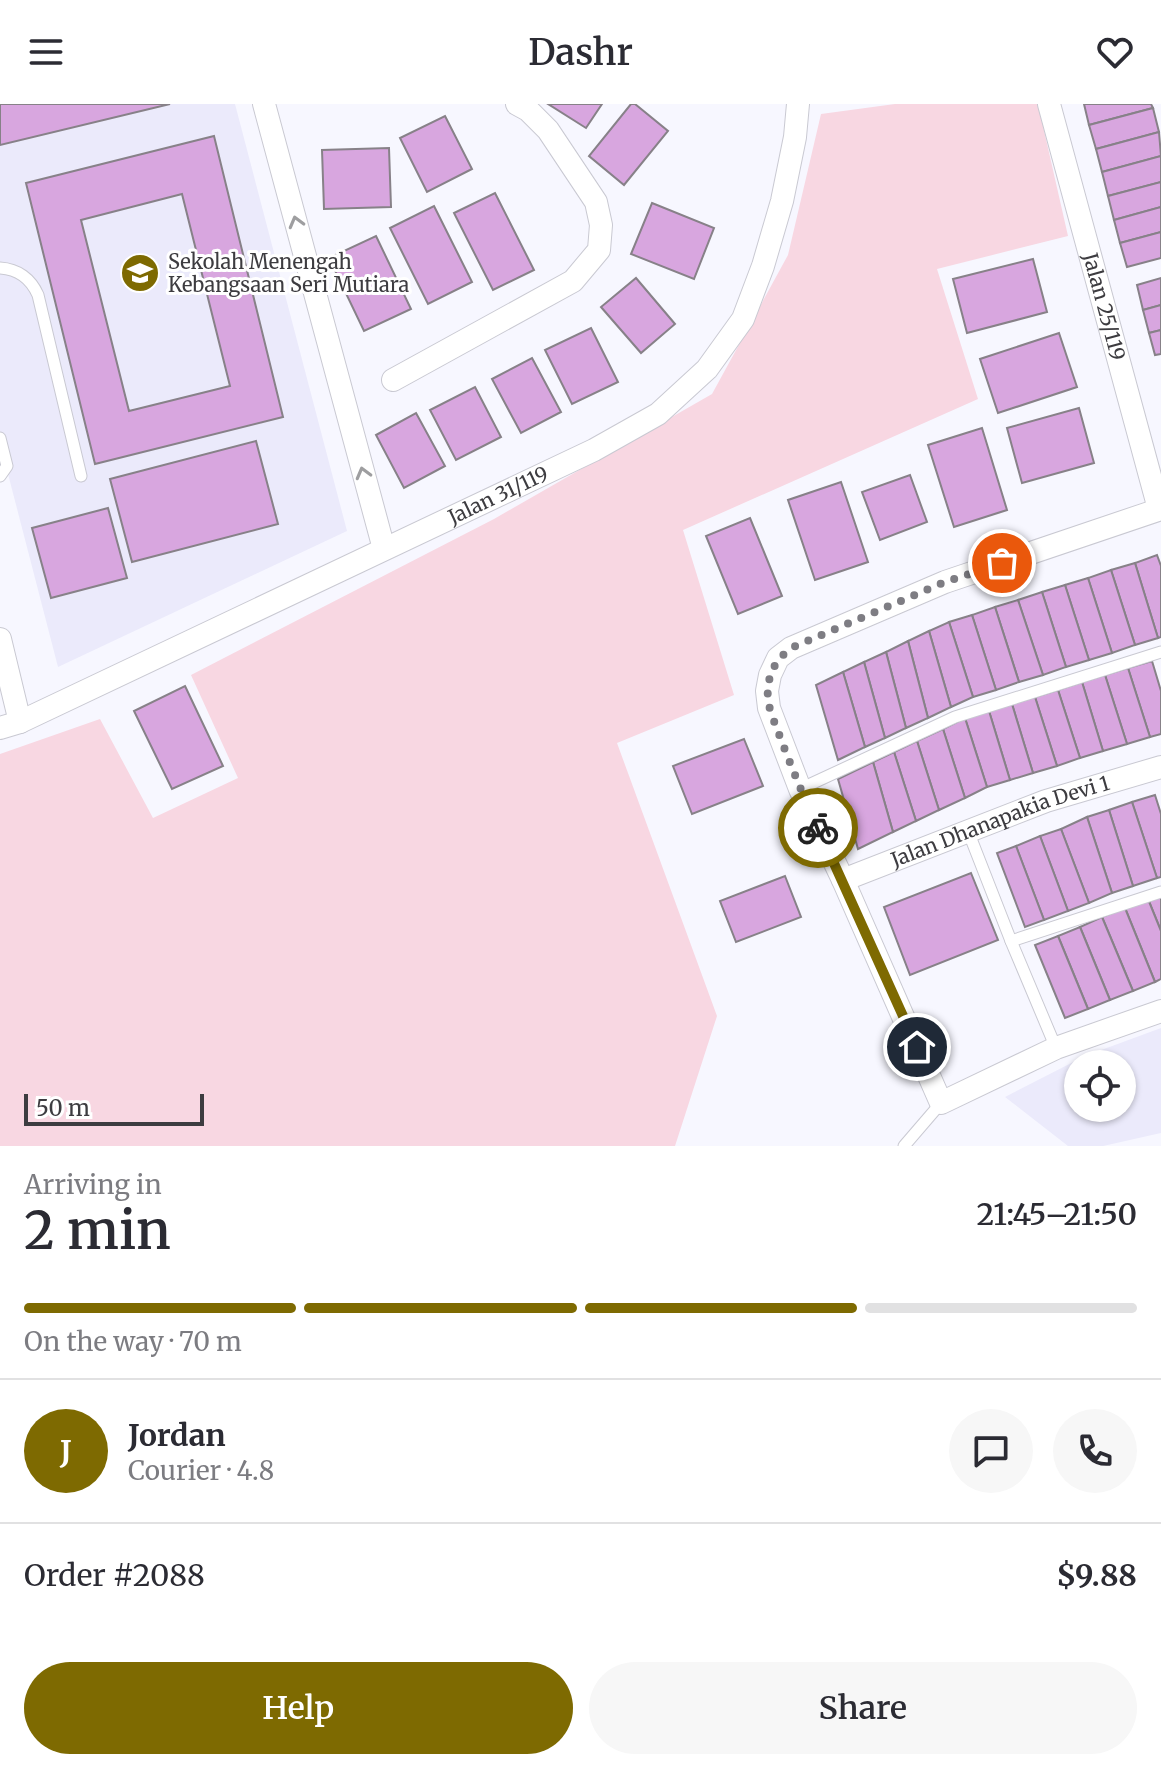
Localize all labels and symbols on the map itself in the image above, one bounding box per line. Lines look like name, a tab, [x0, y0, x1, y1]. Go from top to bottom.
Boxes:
one-way arrow	[288, 216, 305, 230]
place label: Sekolah Menengah Kebangsaan Seri Mutiara	[168, 249, 410, 297]
street label: Jalan 25/119	[1078, 249, 1131, 363]
school or university icon: Sekolah Menengah Kebangsaan Seri Mutiara	[119, 252, 161, 294]
street label: Jalan 31/119	[443, 461, 552, 530]
one-way arrow	[356, 467, 373, 481]
pin	[968, 529, 1036, 597]
street label: Jalan Dhanapakia Devi 1	[886, 770, 1112, 873]
courier	[778, 788, 858, 868]
pin	[883, 1013, 951, 1081]
scale bar	[24, 1090, 204, 1126]

